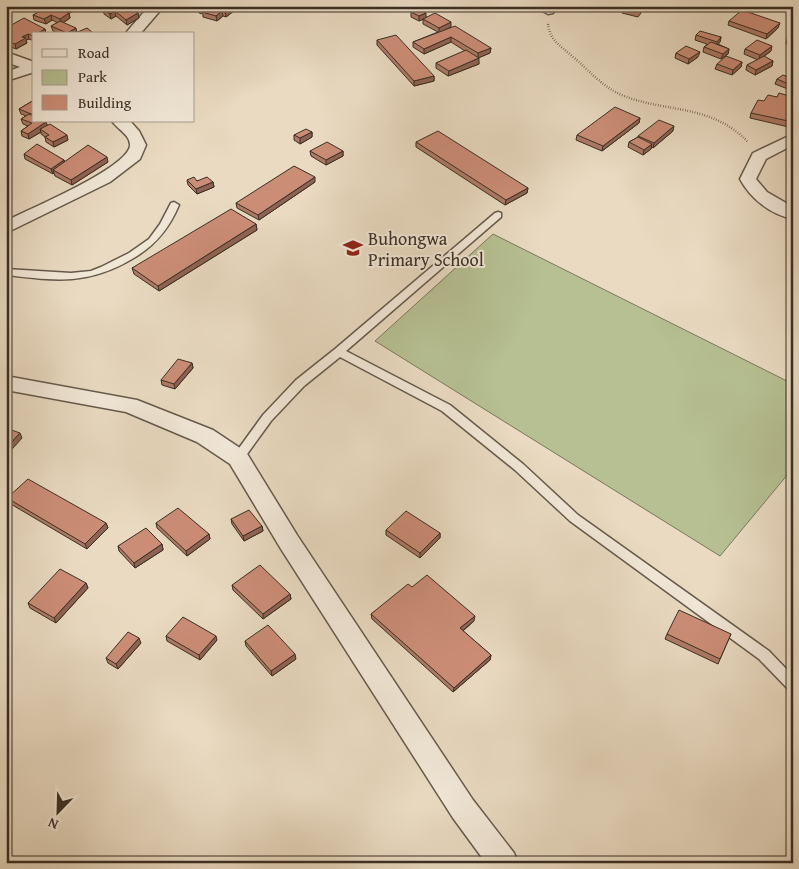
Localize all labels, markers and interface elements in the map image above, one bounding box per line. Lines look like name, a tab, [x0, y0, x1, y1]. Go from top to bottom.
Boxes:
legend	[32, 32, 195, 122]
text: Road	[78, 42, 109, 63]
text: Park	[78, 66, 107, 87]
text: Building	[78, 92, 132, 113]
place label: Buhongwa Primary School	[368, 225, 484, 273]
school or university icon: Buhongwa Primary School	[342, 237, 364, 259]
north arrow	[32, 786, 82, 836]
text: N	[44, 813, 61, 835]

